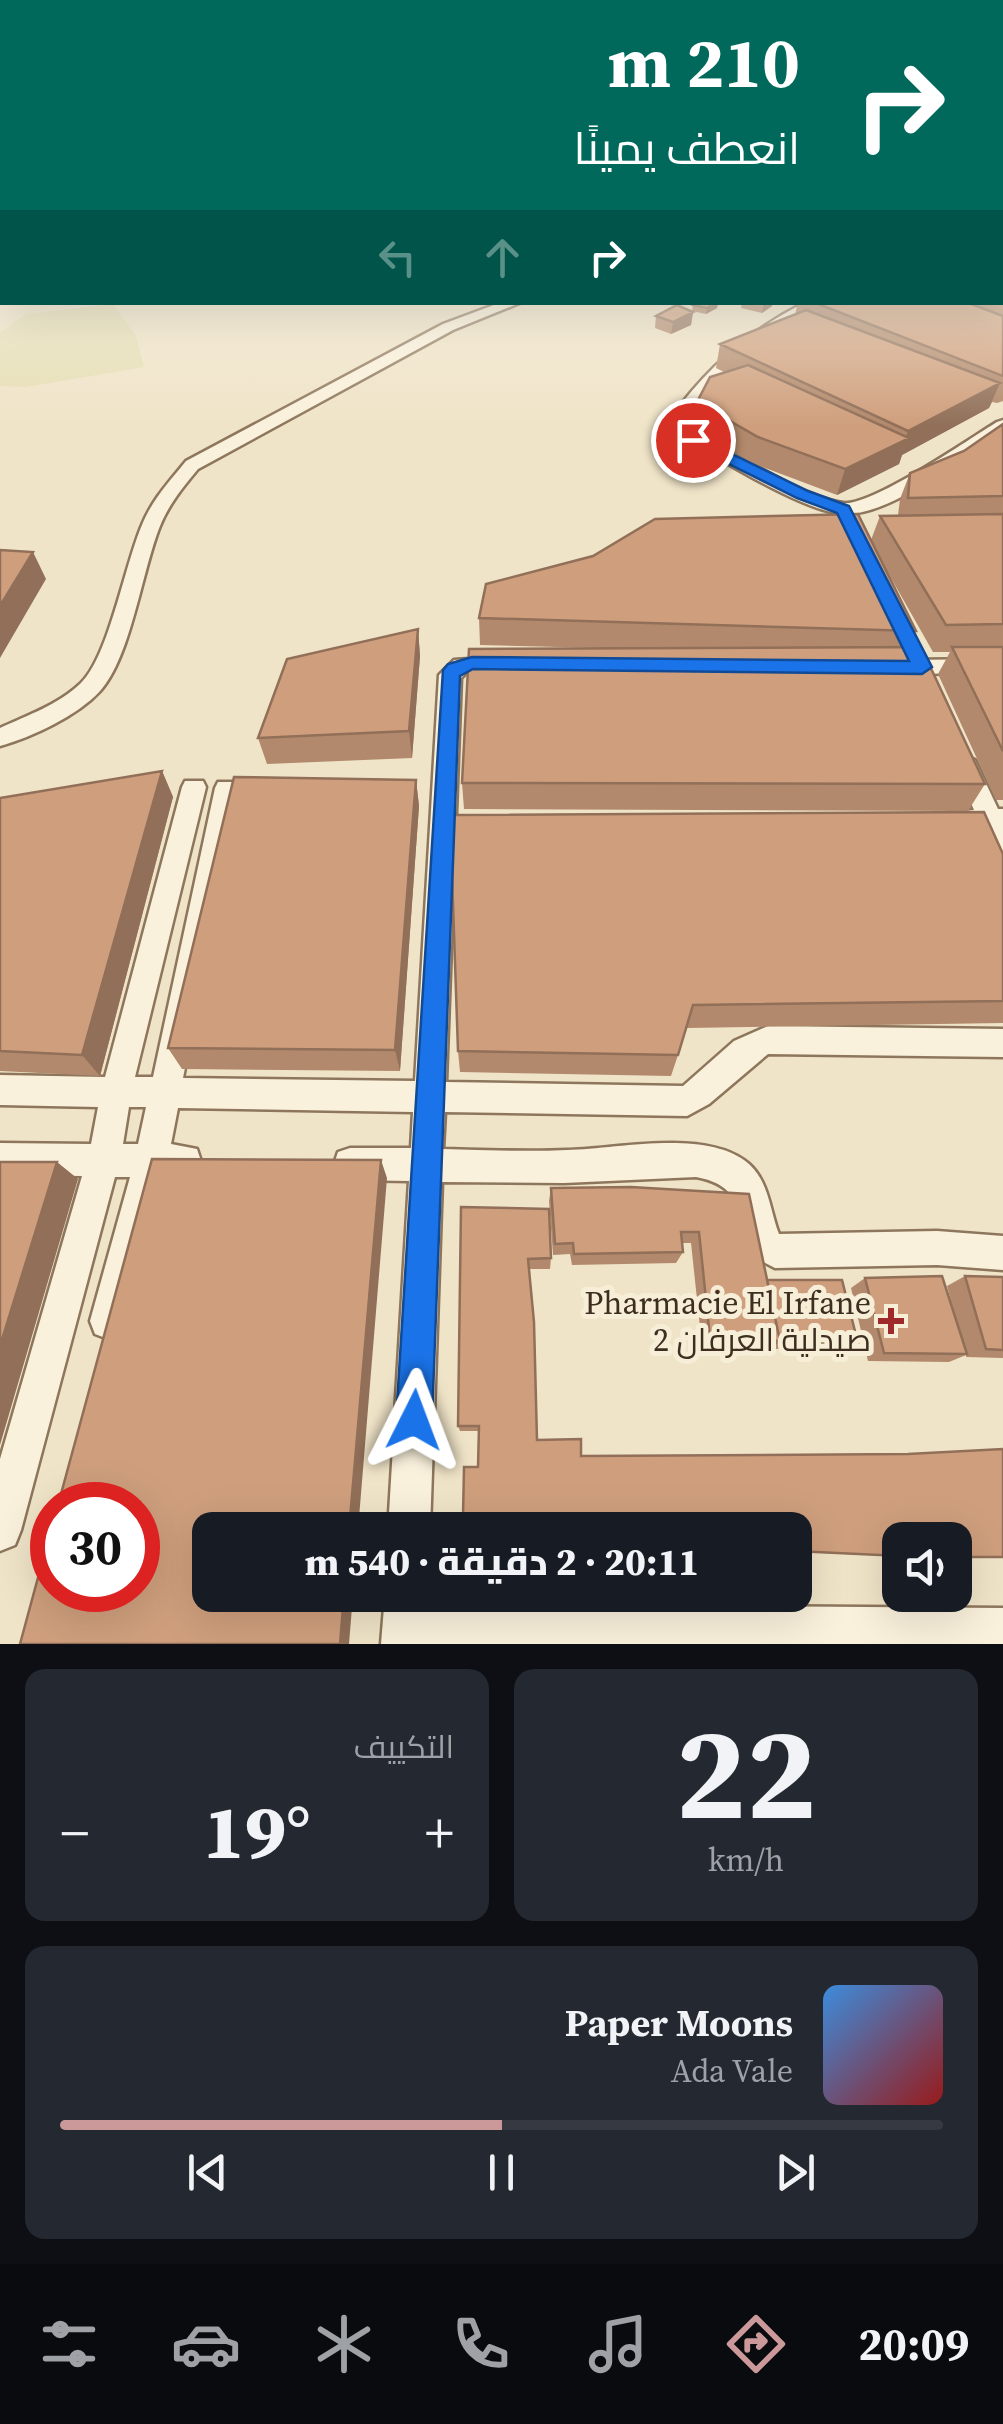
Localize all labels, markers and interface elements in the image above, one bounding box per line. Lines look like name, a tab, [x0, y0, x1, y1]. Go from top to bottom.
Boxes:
text: 210 m	[608, 14, 800, 110]
icon: right	[835, 40, 965, 170]
text: انعطف يمينًا	[573, 117, 800, 179]
icon: left	[370, 230, 425, 285]
icon: ahead	[475, 230, 530, 285]
icon: right	[580, 230, 635, 285]
pin	[651, 398, 736, 483]
icon: arrive	[666, 413, 721, 468]
place label: Pharmacie El Irfane صيدلية العرفان 2	[584, 1281, 871, 1362]
marker: Pharmacie El Irfane صيدلية العرفان 2	[880, 1310, 902, 1332]
position arrow	[362, 1368, 466, 1472]
speed limit sign: 30	[30, 1482, 160, 1612]
map controls	[882, 1522, 972, 1612]
button: sound	[882, 1522, 972, 1612]
text: 20:11 · 2 دقيقة · 540 m	[305, 1536, 699, 1588]
text: 22	[676, 1683, 816, 1862]
text: التكييف	[354, 1725, 454, 1769]
text: 19°	[203, 1780, 311, 1883]
text: −	[60, 1795, 89, 1870]
text: +	[425, 1795, 454, 1870]
text: km/h	[708, 1838, 784, 1882]
text: Paper Moons	[565, 1997, 793, 2049]
text: Ada Vale	[671, 2049, 793, 2093]
icon: previous	[180, 2145, 235, 2200]
icon: pause	[474, 2145, 529, 2200]
icon: next	[768, 2145, 823, 2200]
icon: filters	[34, 2309, 104, 2379]
icon: car	[171, 2309, 241, 2379]
icon: climate	[309, 2309, 379, 2379]
icon: phone	[446, 2309, 516, 2379]
icon: music	[583, 2309, 653, 2379]
icon: directions	[721, 2309, 791, 2379]
text: 20:09	[858, 2313, 969, 2375]

